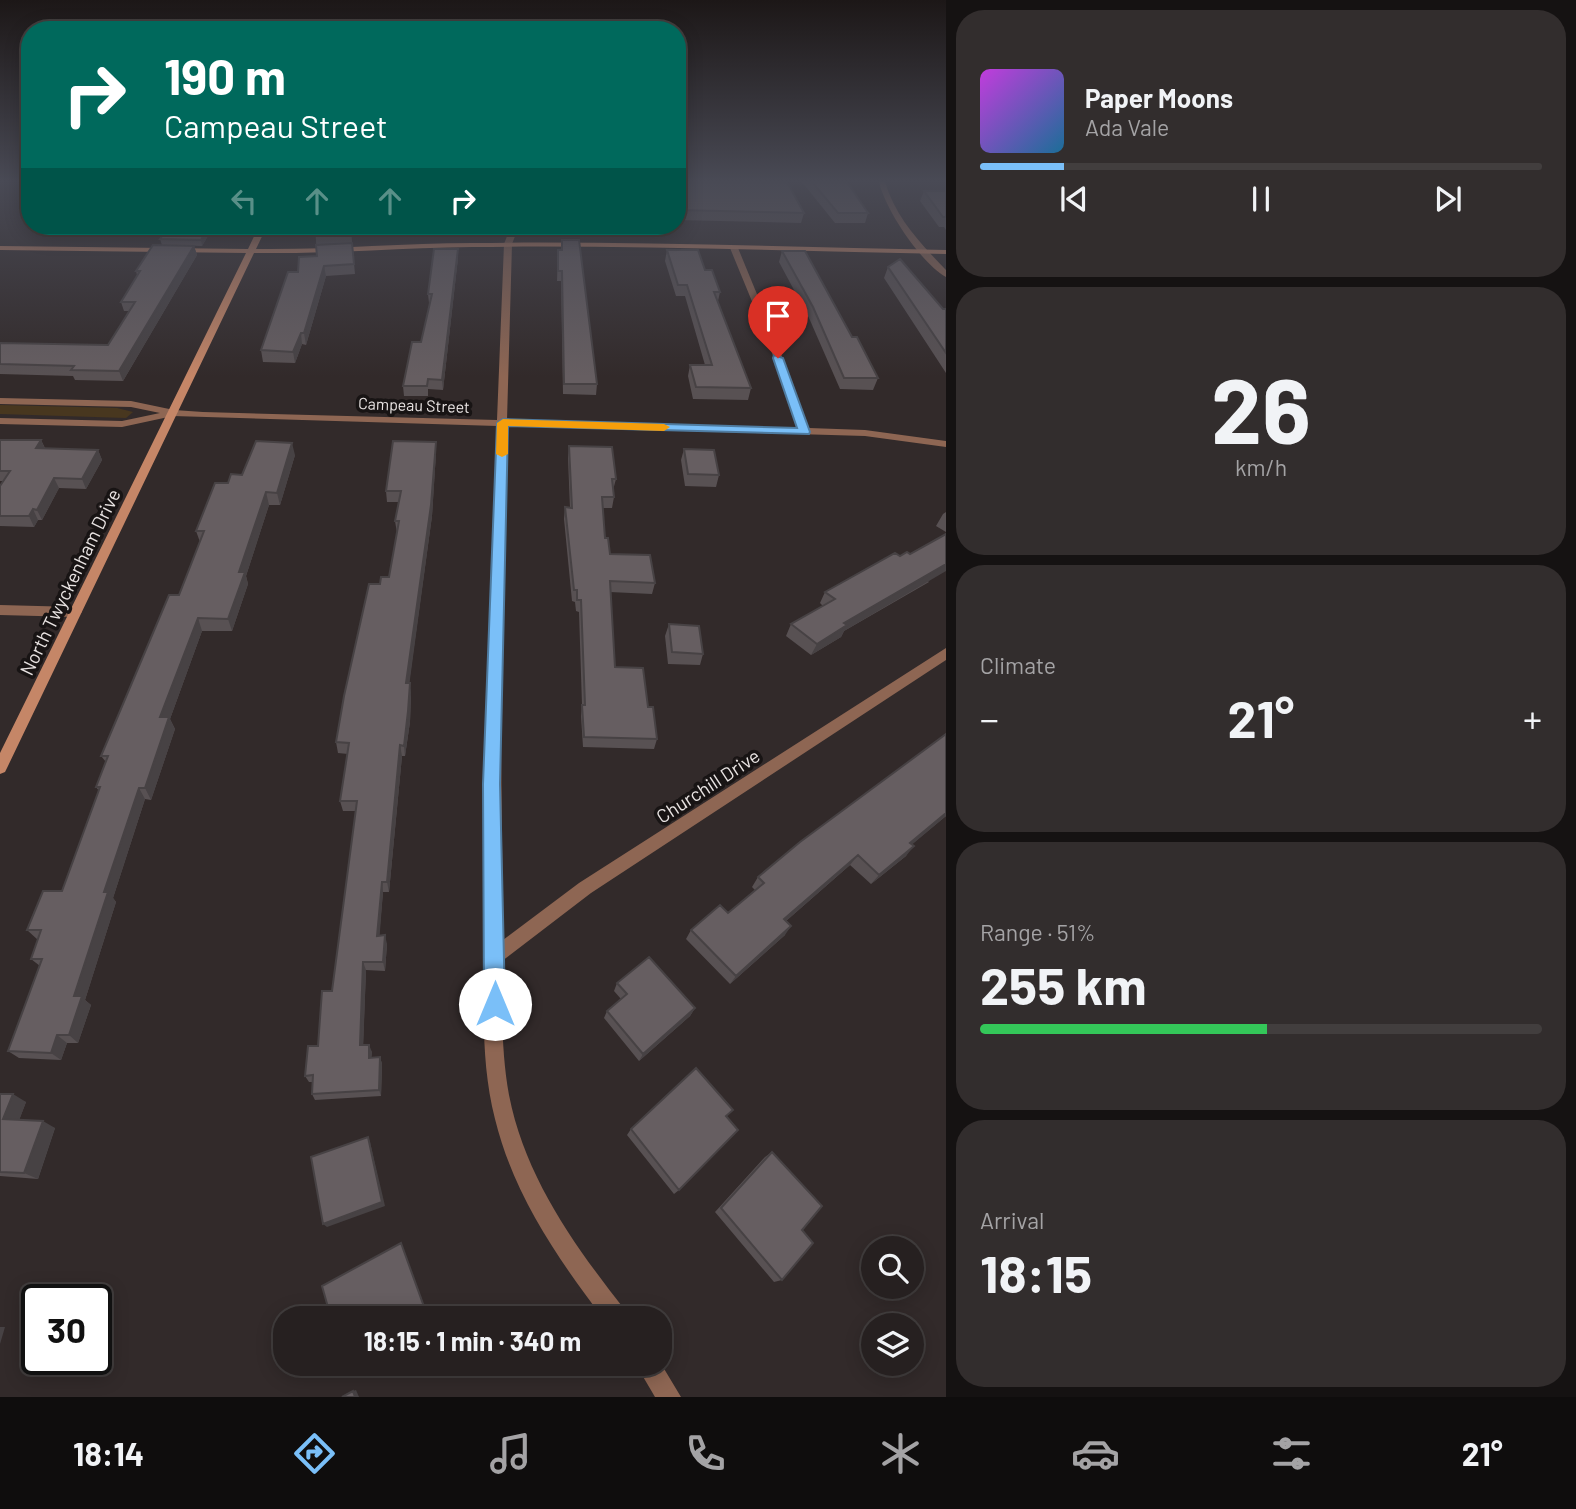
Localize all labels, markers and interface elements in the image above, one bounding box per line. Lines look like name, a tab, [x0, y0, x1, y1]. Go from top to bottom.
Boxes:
text: 190 m	[164, 46, 286, 105]
icon: right	[49, 49, 140, 140]
text: Paper Moons	[1085, 82, 1233, 113]
text: Campeau Street	[164, 106, 388, 144]
text: Ada Vale	[1085, 113, 1169, 141]
icon: previous	[1055, 180, 1093, 218]
icon: pause	[1242, 180, 1280, 218]
icon: next	[1429, 180, 1467, 218]
icon: left	[225, 182, 263, 220]
icon: ahead	[298, 182, 336, 220]
icon: ahead	[371, 182, 409, 220]
icon: right	[444, 182, 482, 220]
pin	[748, 286, 808, 358]
icon: arrive	[759, 297, 797, 335]
text: 26	[1211, 353, 1311, 462]
street label: Campeau Street	[358, 393, 470, 416]
text: km/h	[1235, 453, 1287, 481]
street label: North Twyckenham Drive	[14, 485, 125, 679]
text: Climate	[980, 651, 1056, 679]
text: 21°	[1228, 686, 1294, 748]
text: −	[980, 695, 999, 741]
text: +	[1523, 695, 1542, 741]
street label: Churchill Drive	[652, 744, 764, 828]
text: Range · 51%	[980, 918, 1096, 946]
text: 255 km	[980, 953, 1147, 1015]
position arrow	[458, 967, 532, 1041]
text: Arrival	[980, 1206, 1044, 1234]
map controls	[861, 1236, 924, 1376]
button: search	[861, 1236, 924, 1299]
text: 18:15	[980, 1241, 1092, 1303]
speed limit sign: 30	[21, 1284, 112, 1375]
button: layers	[861, 1313, 924, 1376]
text: 18:15 · 1 min · 340 m	[364, 1325, 581, 1356]
icon: directions	[290, 1429, 339, 1478]
icon: music	[486, 1429, 535, 1478]
icon: phone	[681, 1429, 730, 1478]
icon: climate	[876, 1429, 925, 1478]
icon: car	[1071, 1429, 1120, 1478]
icon: filters	[1267, 1429, 1316, 1478]
text: 18:14	[73, 1434, 144, 1472]
text: 21°	[1462, 1434, 1503, 1472]

